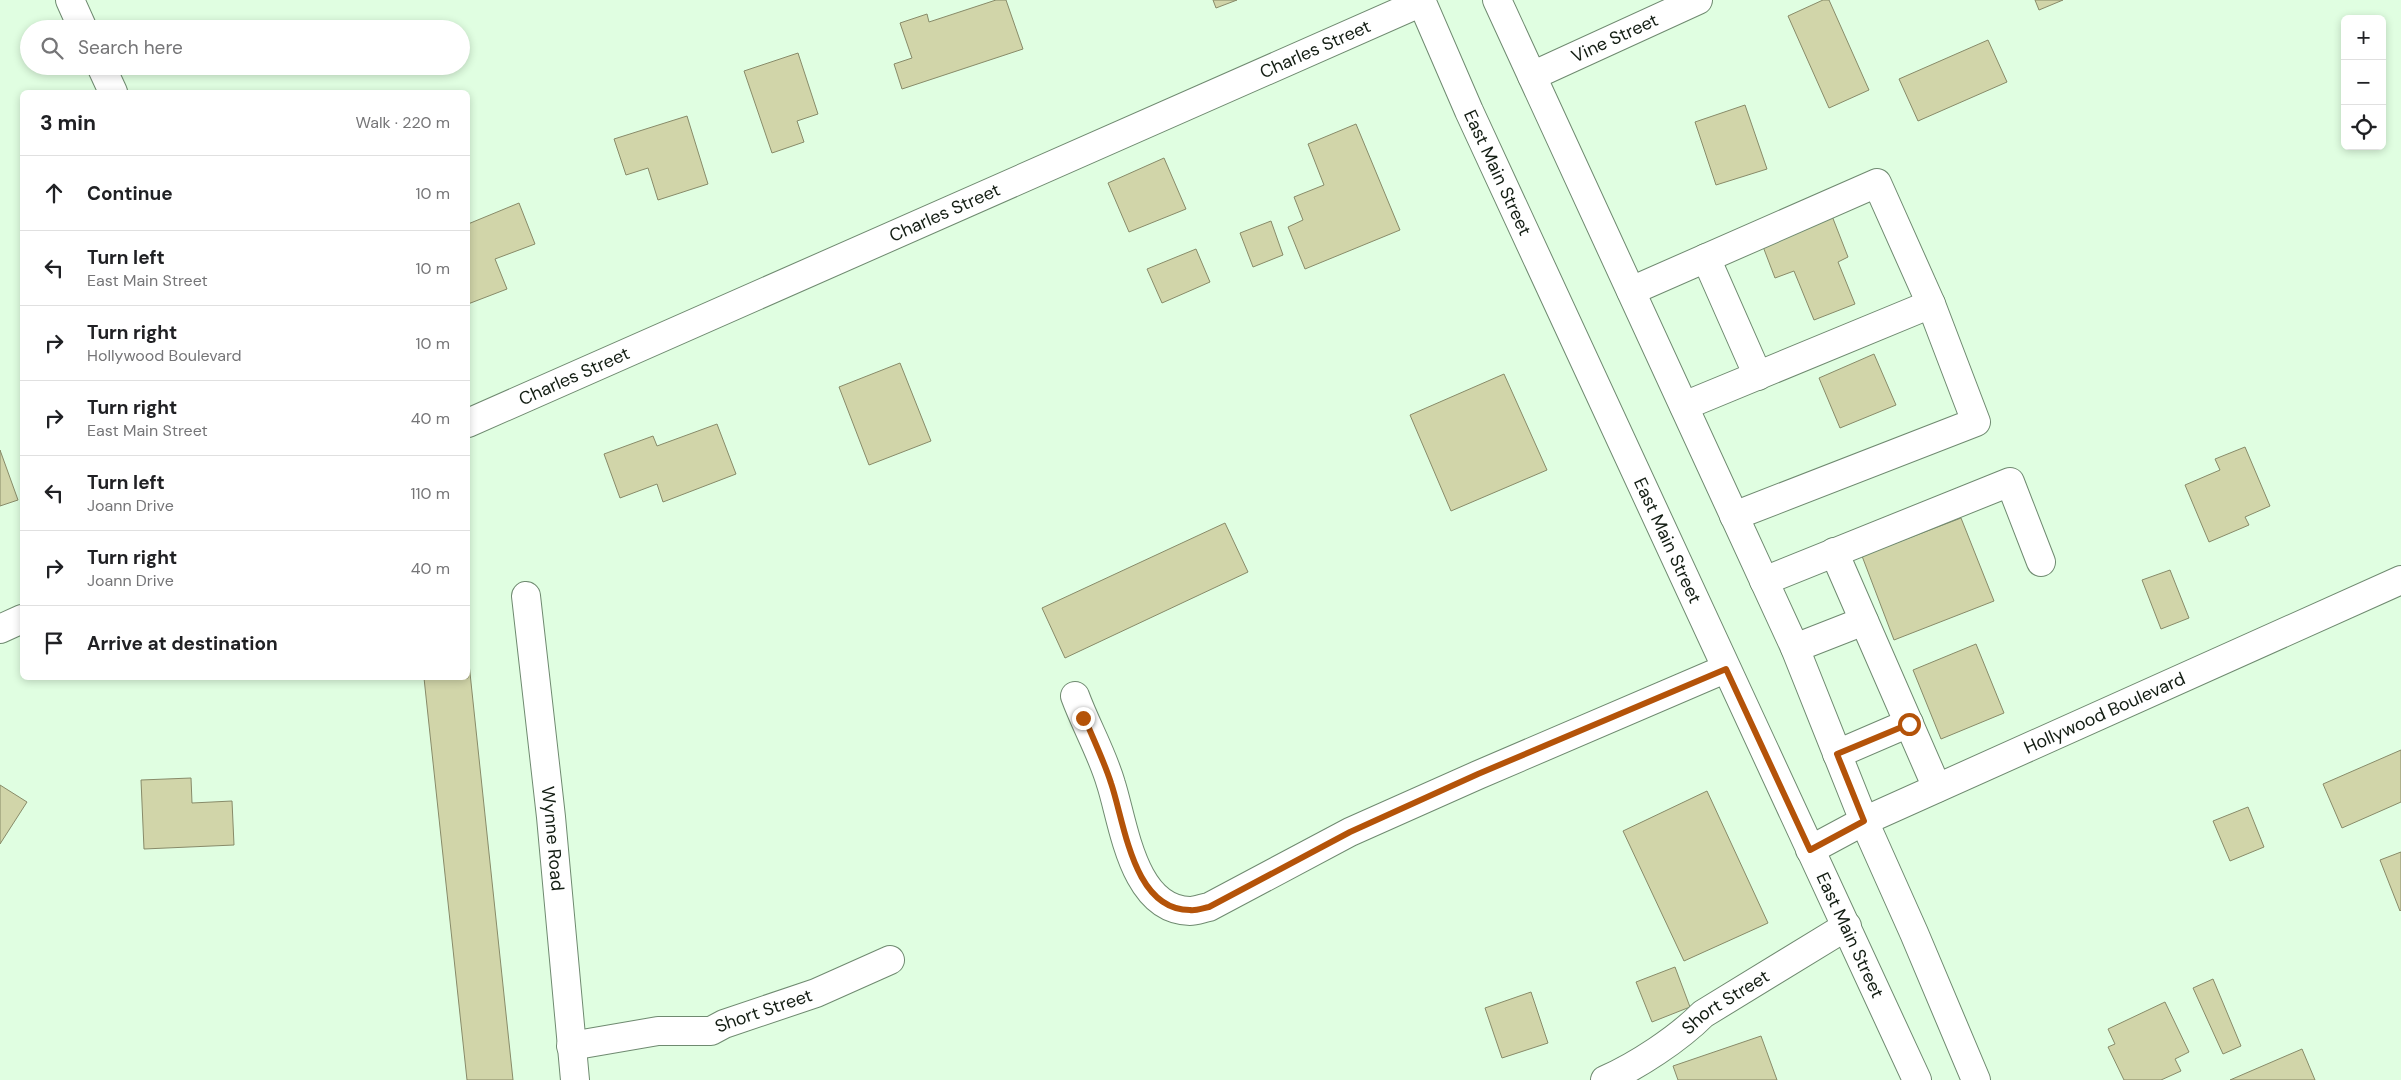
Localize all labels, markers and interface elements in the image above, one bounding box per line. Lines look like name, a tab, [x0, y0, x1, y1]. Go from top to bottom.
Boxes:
street label: Vine Street	[1568, 8, 1662, 68]
street label: Charles Street	[1256, 14, 1374, 84]
map controls	[2341, 15, 2386, 150]
button: +	[2341, 15, 2386, 60]
search box	[20, 20, 470, 75]
icon: search	[38, 34, 66, 62]
text: Search here	[78, 35, 183, 60]
button: −	[2341, 60, 2386, 105]
button: locate	[2341, 105, 2386, 150]
street label: East Main Street	[1458, 106, 1537, 240]
text: 3 min	[40, 109, 96, 137]
text: Walk · 220 m	[356, 112, 450, 133]
street label: Charles Street	[885, 178, 1004, 248]
icon: ahead	[40, 179, 68, 207]
text: Continue	[87, 181, 173, 206]
text: 10 m	[416, 183, 450, 204]
text: Turn left	[87, 245, 165, 270]
icon: left	[40, 254, 68, 282]
text: 10 m	[416, 258, 450, 279]
text: East Main Street	[87, 270, 208, 291]
text: Turn right	[87, 320, 177, 345]
icon: right	[40, 329, 68, 357]
text: 10 m	[416, 333, 450, 354]
street label: Charles Street	[515, 341, 633, 411]
text: Hollywood Boulevard	[87, 345, 242, 366]
text: Turn right	[87, 395, 177, 420]
icon: right	[40, 404, 68, 432]
text: 40 m	[411, 408, 450, 429]
text: East Main Street	[87, 420, 208, 441]
text: Turn left	[87, 470, 165, 495]
street label: East Main Street	[1628, 474, 1707, 607]
icon: left	[40, 479, 68, 507]
text: 110 m	[411, 483, 450, 504]
text: Joann Drive	[87, 495, 174, 516]
text: Turn right	[87, 545, 177, 570]
icon: right	[40, 554, 68, 582]
text: 40 m	[411, 558, 450, 579]
text: Joann Drive	[87, 570, 174, 591]
icon: arrive	[40, 629, 68, 657]
text: Arrive at destination	[87, 631, 278, 656]
street label: Hollywood Boulevard	[2020, 666, 2189, 760]
route end	[1072, 707, 1095, 730]
route start	[1898, 713, 1921, 736]
street label: Wynne Road	[536, 785, 570, 892]
street label: East Main Street	[1811, 869, 1889, 1002]
street label: Short Street	[1677, 964, 1774, 1040]
street label: Short Street	[711, 983, 815, 1039]

